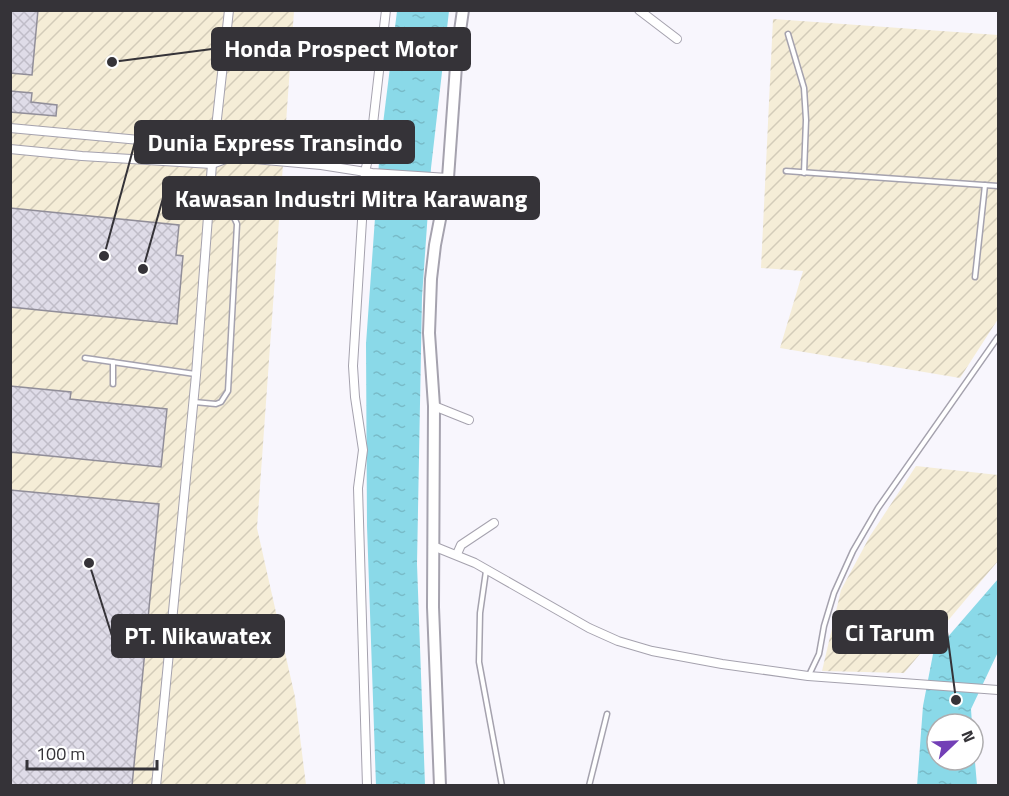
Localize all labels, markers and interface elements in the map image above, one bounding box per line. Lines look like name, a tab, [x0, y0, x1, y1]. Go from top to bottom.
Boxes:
callout: Honda Prospect Motor	[212, 28, 470, 70]
text: Honda Prospect Motor	[224, 30, 458, 66]
callout: Dunia Express Transindo	[135, 121, 414, 163]
text: Dunia Express Transindo	[148, 124, 403, 160]
callout: Kawasan Industri Mitra Karawang	[163, 177, 539, 219]
text: Kawasan Industri Mitra Karawang	[175, 180, 527, 216]
callout: Ci Tarum	[833, 611, 947, 653]
text: Ci Tarum	[845, 614, 935, 650]
callout: PT. Nikawatex	[112, 615, 284, 657]
text: PT. Nikawatex	[124, 617, 272, 653]
north arrow	[925, 712, 985, 772]
text: N	[956, 726, 982, 746]
scale bar	[27, 733, 158, 771]
text: 100 m	[36, 740, 85, 767]

